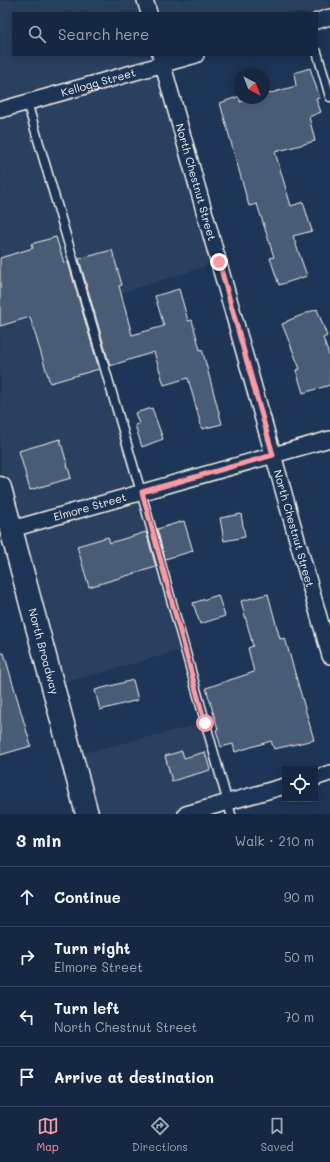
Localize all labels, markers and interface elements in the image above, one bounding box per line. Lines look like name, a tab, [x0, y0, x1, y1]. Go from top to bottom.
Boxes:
search box	[12, 12, 318, 56]
icon: search	[26, 23, 48, 45]
text: Search here	[58, 24, 149, 44]
street label: Kellogg Street	[59, 64, 137, 100]
north arrow	[234, 68, 270, 104]
street label: North Chestnut Street	[173, 121, 220, 242]
route end	[210, 253, 228, 271]
street label: North Chestnut Street	[271, 468, 318, 589]
street label: Elmore Street	[52, 489, 128, 524]
street label: North Broadway	[25, 606, 63, 696]
route start	[196, 714, 214, 732]
map controls	[282, 766, 318, 802]
button: locate	[282, 766, 318, 802]
text: 3 min	[16, 829, 61, 851]
text: Walk · 210 m	[235, 832, 314, 849]
icon: ahead	[16, 886, 38, 908]
text: Continue	[54, 887, 121, 907]
text: 90 m	[284, 888, 314, 905]
text: Turn right	[54, 938, 131, 958]
icon: right	[16, 946, 38, 968]
text: 50 m	[284, 948, 314, 965]
text: Elmore Street	[54, 958, 143, 975]
text: Turn left	[54, 998, 119, 1018]
icon: left	[16, 1006, 38, 1028]
text: 70 m	[284, 1008, 314, 1025]
text: North Chestnut Street	[54, 1018, 197, 1035]
icon: arrive	[16, 1066, 38, 1088]
text: Arrive at destination	[54, 1067, 214, 1087]
tab: Map	[37, 1115, 59, 1154]
tab: Directions	[132, 1115, 188, 1154]
tab: Saved	[261, 1115, 293, 1154]

